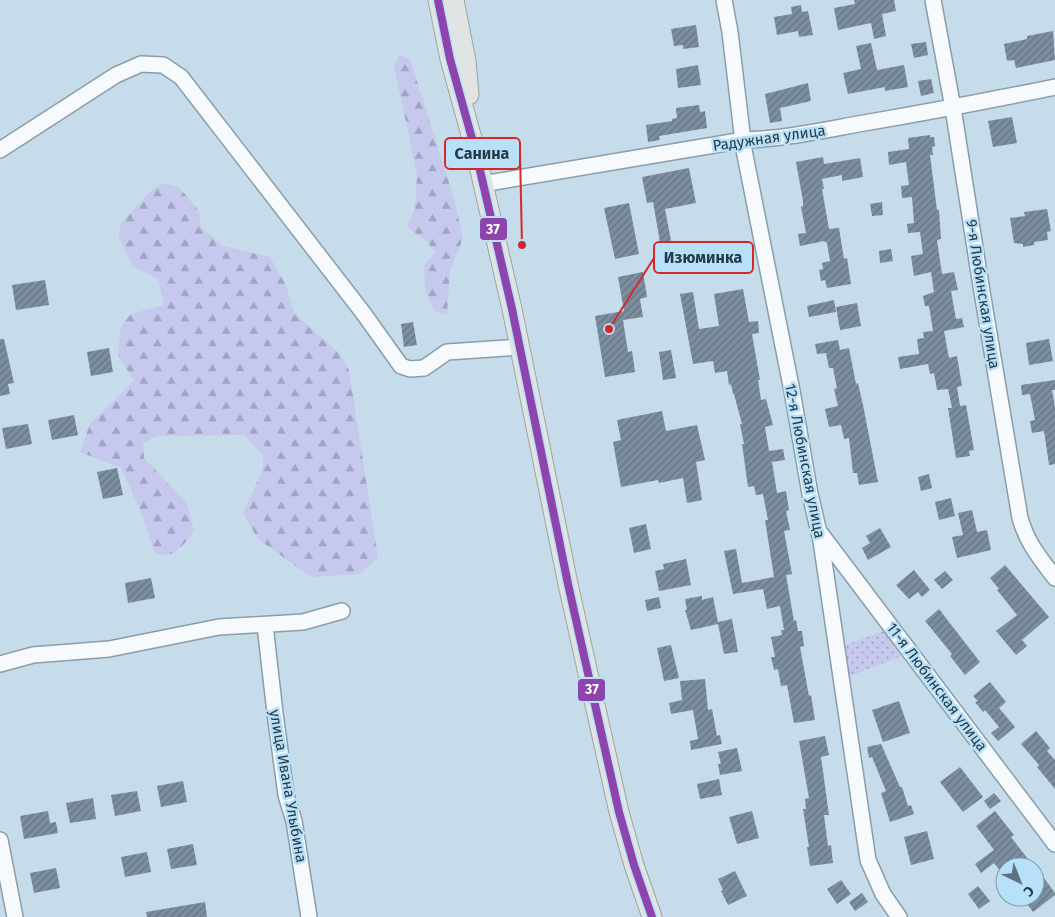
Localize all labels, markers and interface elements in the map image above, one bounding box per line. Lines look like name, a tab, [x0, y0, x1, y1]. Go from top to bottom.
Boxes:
street label: Радужная улица	[711, 121, 827, 155]
callout: Санина	[445, 138, 520, 169]
text: Санина	[455, 144, 510, 163]
line badge: 37	[479, 217, 508, 241]
street label: 9-я Любинская улица	[962, 218, 1004, 370]
text: 37	[485, 221, 500, 238]
callout: Изюминка	[654, 242, 753, 273]
text: Изюминка	[664, 248, 742, 267]
street label: 12-я Любинская улица	[781, 382, 829, 540]
street label: 11-я Любинская улица	[883, 619, 991, 755]
line badge: 37	[577, 678, 606, 702]
text: 37	[584, 681, 599, 698]
street label: улица Ивана Улыбина	[266, 708, 310, 864]
north arrow	[995, 857, 1045, 907]
text: С	[1020, 882, 1037, 900]

